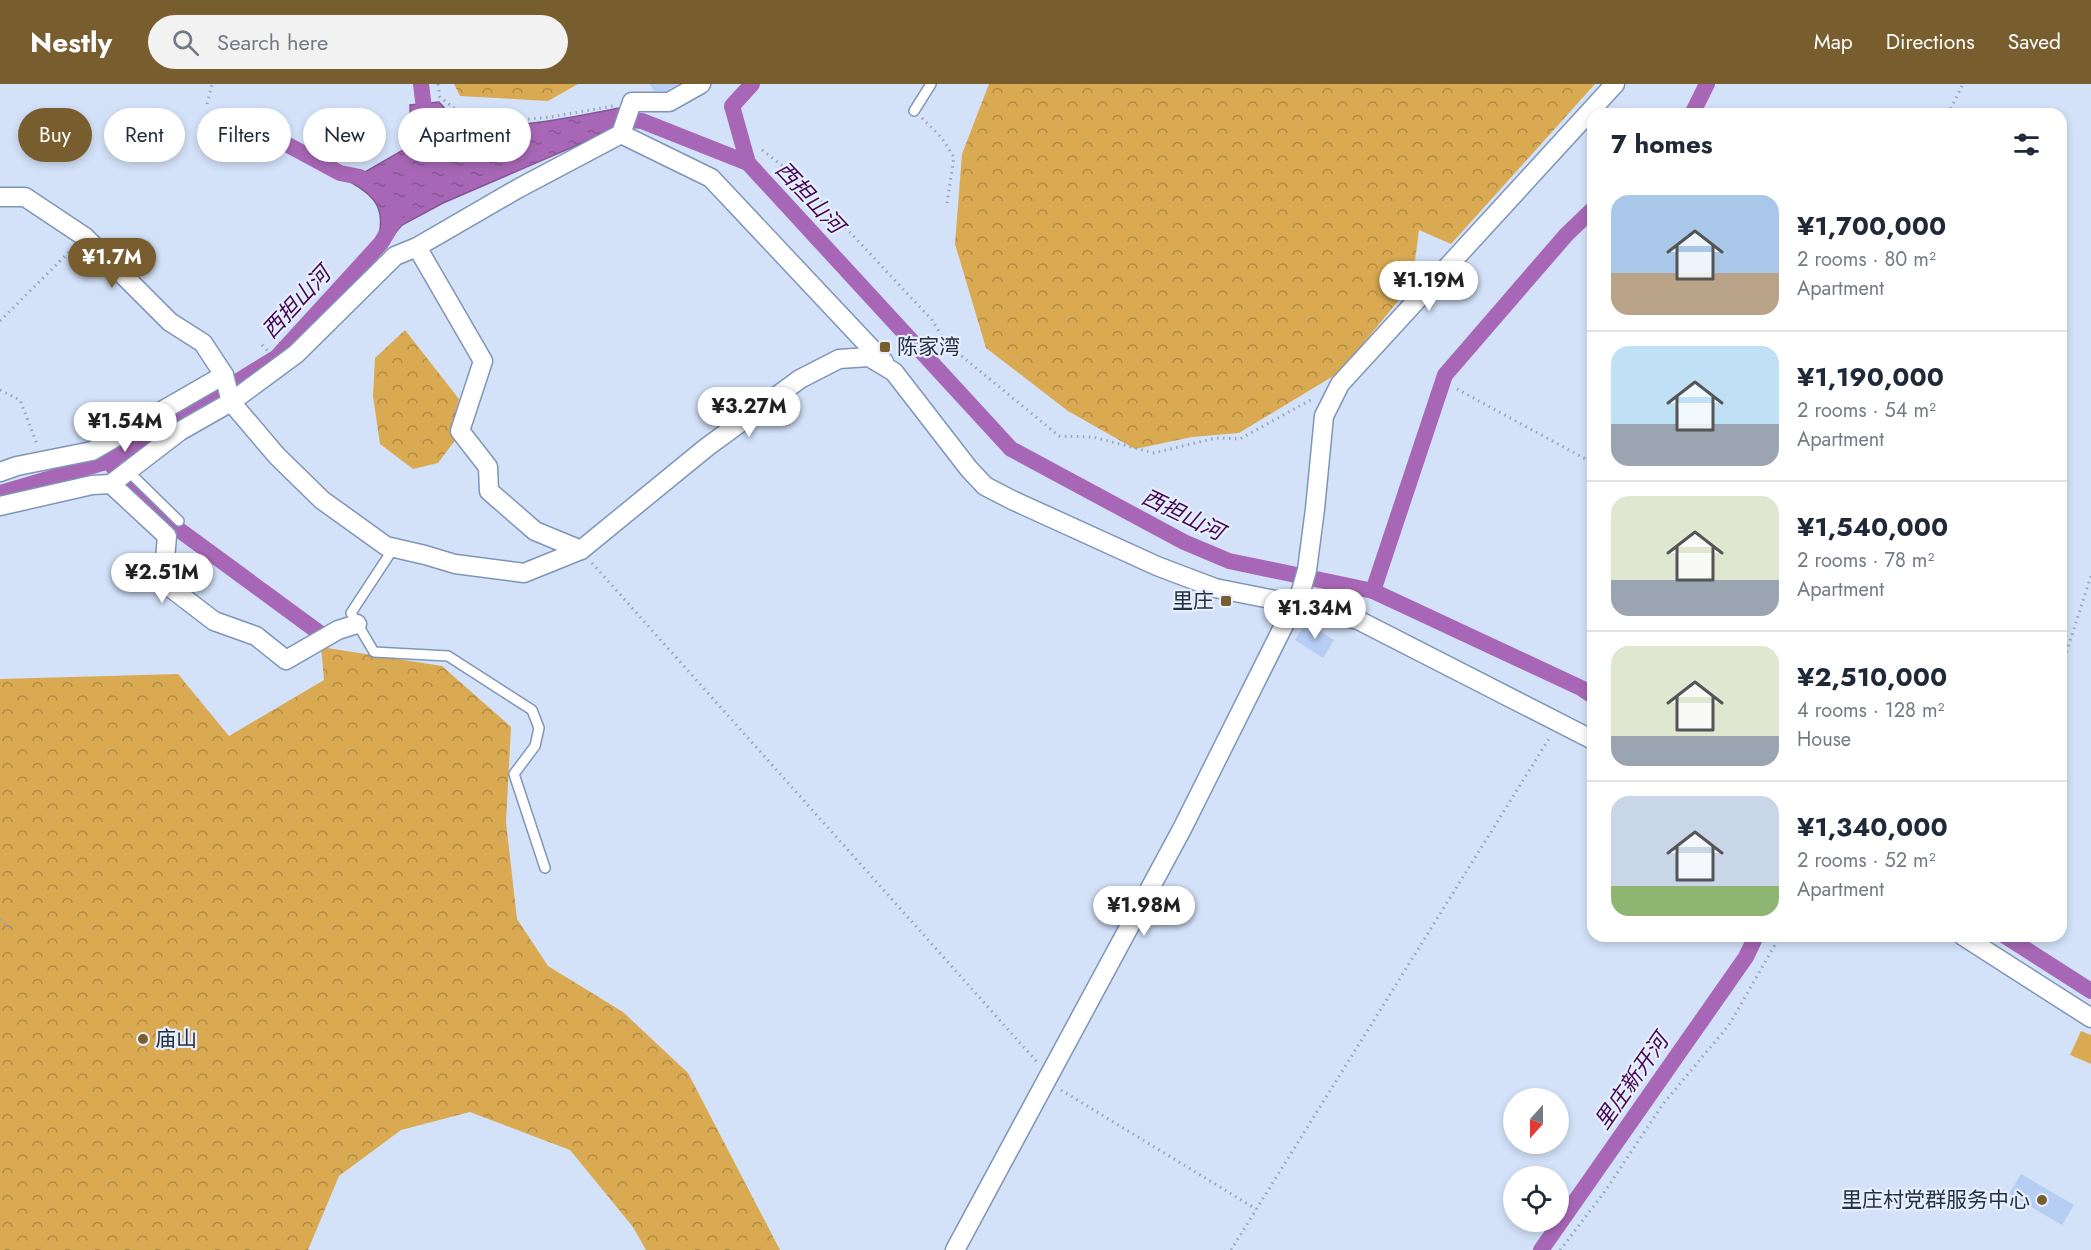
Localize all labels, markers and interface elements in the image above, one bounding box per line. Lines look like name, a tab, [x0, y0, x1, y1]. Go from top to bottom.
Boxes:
search box	[148, 15, 568, 69]
text: Nestly	[30, 22, 112, 63]
icon: search	[169, 26, 202, 59]
text: Search here	[217, 26, 328, 58]
text: Map	[1814, 27, 1853, 57]
text: Directions	[1886, 27, 1975, 57]
text: Saved	[2008, 27, 2061, 57]
chip: Buy	[18, 108, 92, 162]
chip: Rent	[104, 108, 185, 162]
chip: Filters	[197, 108, 291, 162]
chip: New	[303, 108, 386, 162]
chip: Apartment	[398, 108, 531, 162]
text: 7 homes	[1611, 125, 1713, 163]
icon: filters	[2010, 128, 2043, 161]
water label: 西担山河	[768, 154, 854, 243]
text: ¥1,700,000	[1797, 207, 1946, 245]
icon: home	[1659, 219, 1731, 291]
pin: ¥1.7M	[70, 238, 154, 289]
text: ¥1.7M	[82, 243, 142, 272]
text: 2 rooms · 80 m²	[1797, 245, 1936, 274]
water label: 西担山河	[254, 256, 340, 345]
pin: ¥1.19M	[1380, 261, 1478, 312]
text: ¥1.19M	[1393, 266, 1465, 295]
text: Apartment	[1797, 274, 1884, 303]
place label: 陈家湾	[897, 332, 960, 362]
marker: 陈家湾	[878, 340, 892, 354]
text: ¥1,190,000	[1797, 358, 1944, 396]
icon: home	[1659, 370, 1731, 442]
pin: ¥3.27M	[700, 387, 798, 438]
text: ¥3.27M	[712, 392, 786, 421]
text: 2 rooms · 54 m²	[1797, 396, 1936, 425]
pin: ¥1.54M	[76, 402, 174, 453]
text: ¥1.54M	[88, 407, 162, 436]
text: Apartment	[1797, 425, 1884, 454]
water label: 西担山河	[1136, 480, 1233, 549]
text: ¥1,540,000	[1797, 508, 1948, 546]
icon: home	[1659, 520, 1731, 592]
text: 2 rooms · 78 m²	[1797, 546, 1934, 575]
pin: ¥2.51M	[113, 553, 211, 604]
text: ¥2.51M	[125, 558, 199, 587]
text: Apartment	[1797, 575, 1884, 604]
place label: 里庄	[1172, 586, 1214, 616]
pin: ¥1.34M	[1266, 589, 1364, 640]
marker: 里庄	[1219, 594, 1233, 608]
text: ¥1.34M	[1278, 594, 1352, 623]
text: ¥2,510,000	[1797, 658, 1947, 696]
icon: home	[1659, 670, 1731, 742]
text: 4 rooms · 128 m²	[1797, 696, 1945, 725]
text: House	[1797, 725, 1851, 754]
text: ¥1,340,000	[1797, 808, 1948, 846]
icon: home	[1659, 820, 1731, 892]
text: 2 rooms · 52 m²	[1797, 846, 1936, 875]
text: Apartment	[1797, 875, 1884, 904]
pin: ¥1.98M	[1095, 886, 1193, 937]
text: ¥1.98M	[1107, 891, 1181, 920]
water label: 里庄新开河	[1586, 1023, 1678, 1135]
place label: 庙山	[155, 1024, 197, 1054]
marker: 庙山	[136, 1032, 150, 1046]
north arrow	[1503, 1088, 1569, 1154]
map controls	[1503, 1088, 1569, 1232]
button: locate	[1503, 1166, 1569, 1232]
place label: 里庄村党群服务中心	[1841, 1185, 2030, 1215]
marker: 里庄村党群服务中心	[2035, 1193, 2049, 1207]

